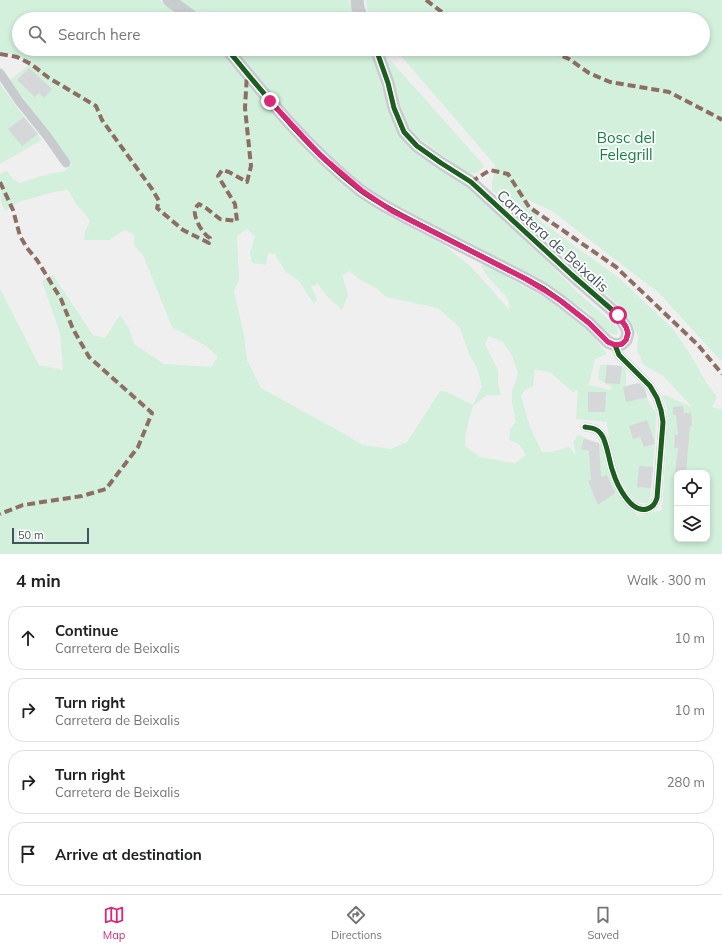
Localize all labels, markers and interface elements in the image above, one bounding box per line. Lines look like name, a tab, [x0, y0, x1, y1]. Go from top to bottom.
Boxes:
search box	[12, 12, 710, 56]
icon: search	[26, 23, 48, 45]
text: Search here	[58, 25, 140, 44]
route end	[261, 92, 279, 110]
park label: Bosc del Felegrill	[597, 128, 655, 164]
street label: Carretera de Beixalis	[493, 186, 613, 296]
route start	[609, 306, 627, 324]
map controls	[674, 470, 710, 542]
button: locate	[674, 470, 710, 506]
button: layers	[674, 506, 710, 542]
scale bar	[12, 526, 89, 545]
text: 50 m	[18, 528, 44, 542]
text: 4 min	[16, 570, 61, 591]
text: Walk · 300 m	[627, 572, 706, 588]
text: Continue	[55, 621, 118, 640]
icon: ahead	[17, 627, 39, 649]
text: 10 m	[675, 630, 705, 646]
text: Carretera de Beixalis	[55, 640, 180, 656]
text: Turn right	[55, 693, 125, 712]
icon: right	[17, 699, 39, 721]
text: 10 m	[675, 702, 705, 718]
text: Carretera de Beixalis	[55, 712, 180, 728]
text: Turn right	[55, 765, 125, 784]
icon: right	[17, 771, 39, 793]
text: 280 m	[667, 774, 705, 790]
text: Carretera de Beixalis	[55, 784, 180, 800]
icon: arrive	[17, 843, 39, 865]
text: Arrive at destination	[55, 845, 202, 864]
tab: Map	[103, 904, 125, 942]
tab: Directions	[331, 904, 382, 942]
tab: Saved	[587, 904, 619, 942]

